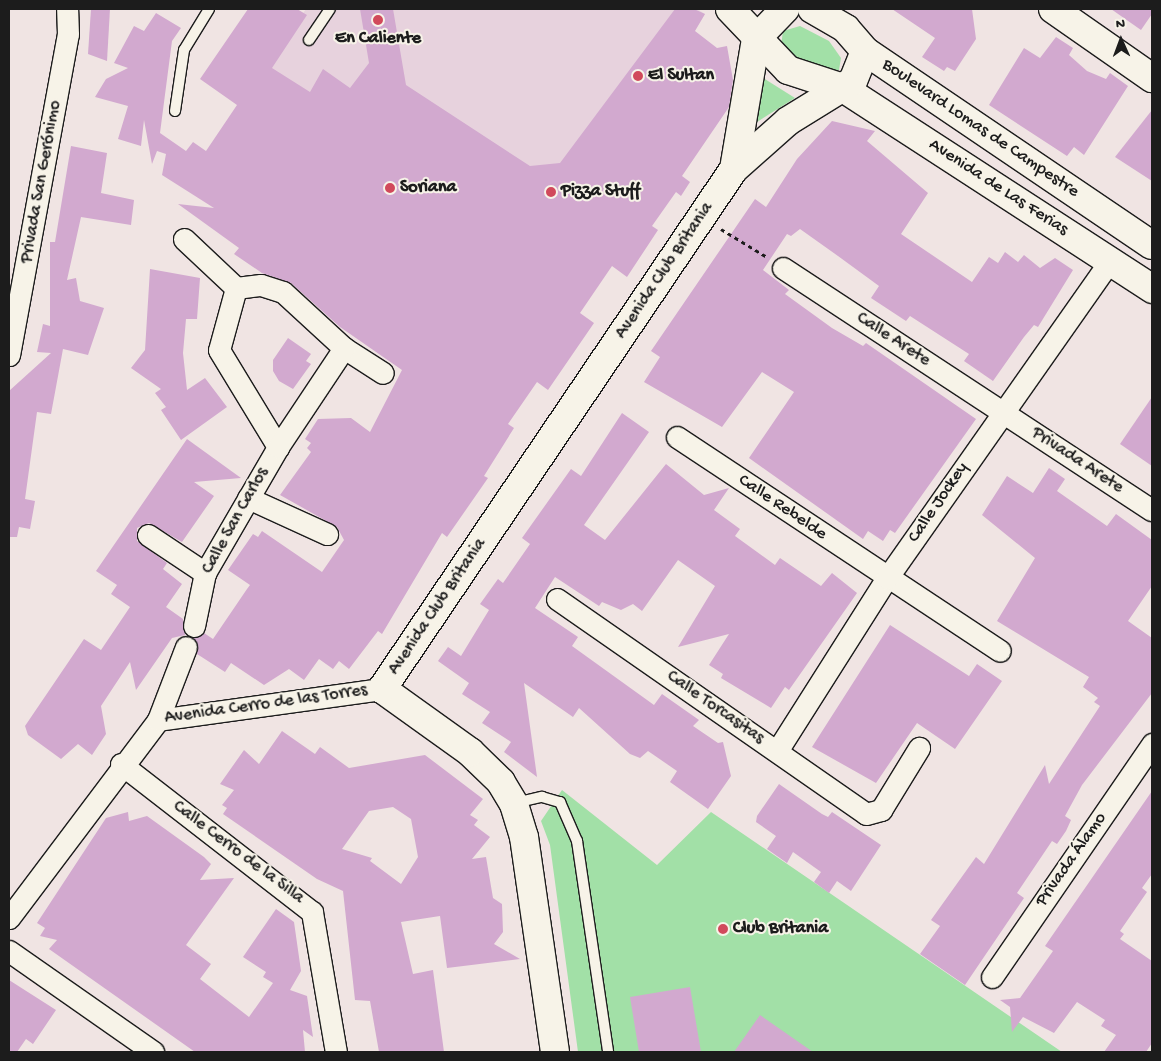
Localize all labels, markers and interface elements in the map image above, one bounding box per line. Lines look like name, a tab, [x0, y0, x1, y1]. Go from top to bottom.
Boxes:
marker: En Caliente	[372, 14, 384, 26]
north arrow	[1096, 15, 1146, 65]
text: N	[1116, 16, 1125, 33]
place label: En Caliente	[335, 28, 421, 50]
street label: Boulevard Lomas de Campestre	[877, 55, 1083, 203]
place label: El Sultan	[648, 65, 714, 87]
marker: El Sultan	[632, 70, 644, 82]
street label: Privada San Gerónimo	[17, 99, 67, 265]
street label: Avenida de Las Ferias	[924, 135, 1072, 241]
place label: Soriana	[400, 177, 457, 199]
place label: Pizza Stuff	[561, 181, 640, 203]
marker: Soriana	[384, 182, 396, 194]
marker: Pizza Stuff	[545, 186, 557, 198]
street label: Avenida Club Britania	[611, 199, 719, 343]
street label: Calle Arete	[852, 308, 934, 372]
street label: Privada Arete	[1027, 423, 1127, 499]
street label: Calle Jockey	[904, 459, 974, 547]
street label: Calle San Carlos	[198, 464, 274, 578]
street label: Calle Rebelde	[733, 470, 831, 546]
street label: Avenida Club Britania	[384, 535, 492, 679]
street label: Calle Torcasitas	[662, 666, 768, 750]
street label: Avenida Cerro de las Torres	[163, 680, 369, 730]
street label: Calle Cerro de la Silla	[168, 796, 308, 910]
street label: Privada Álamo	[1032, 809, 1112, 911]
place label: Club Britania	[733, 918, 828, 940]
marker: Club Britania	[717, 923, 729, 935]

